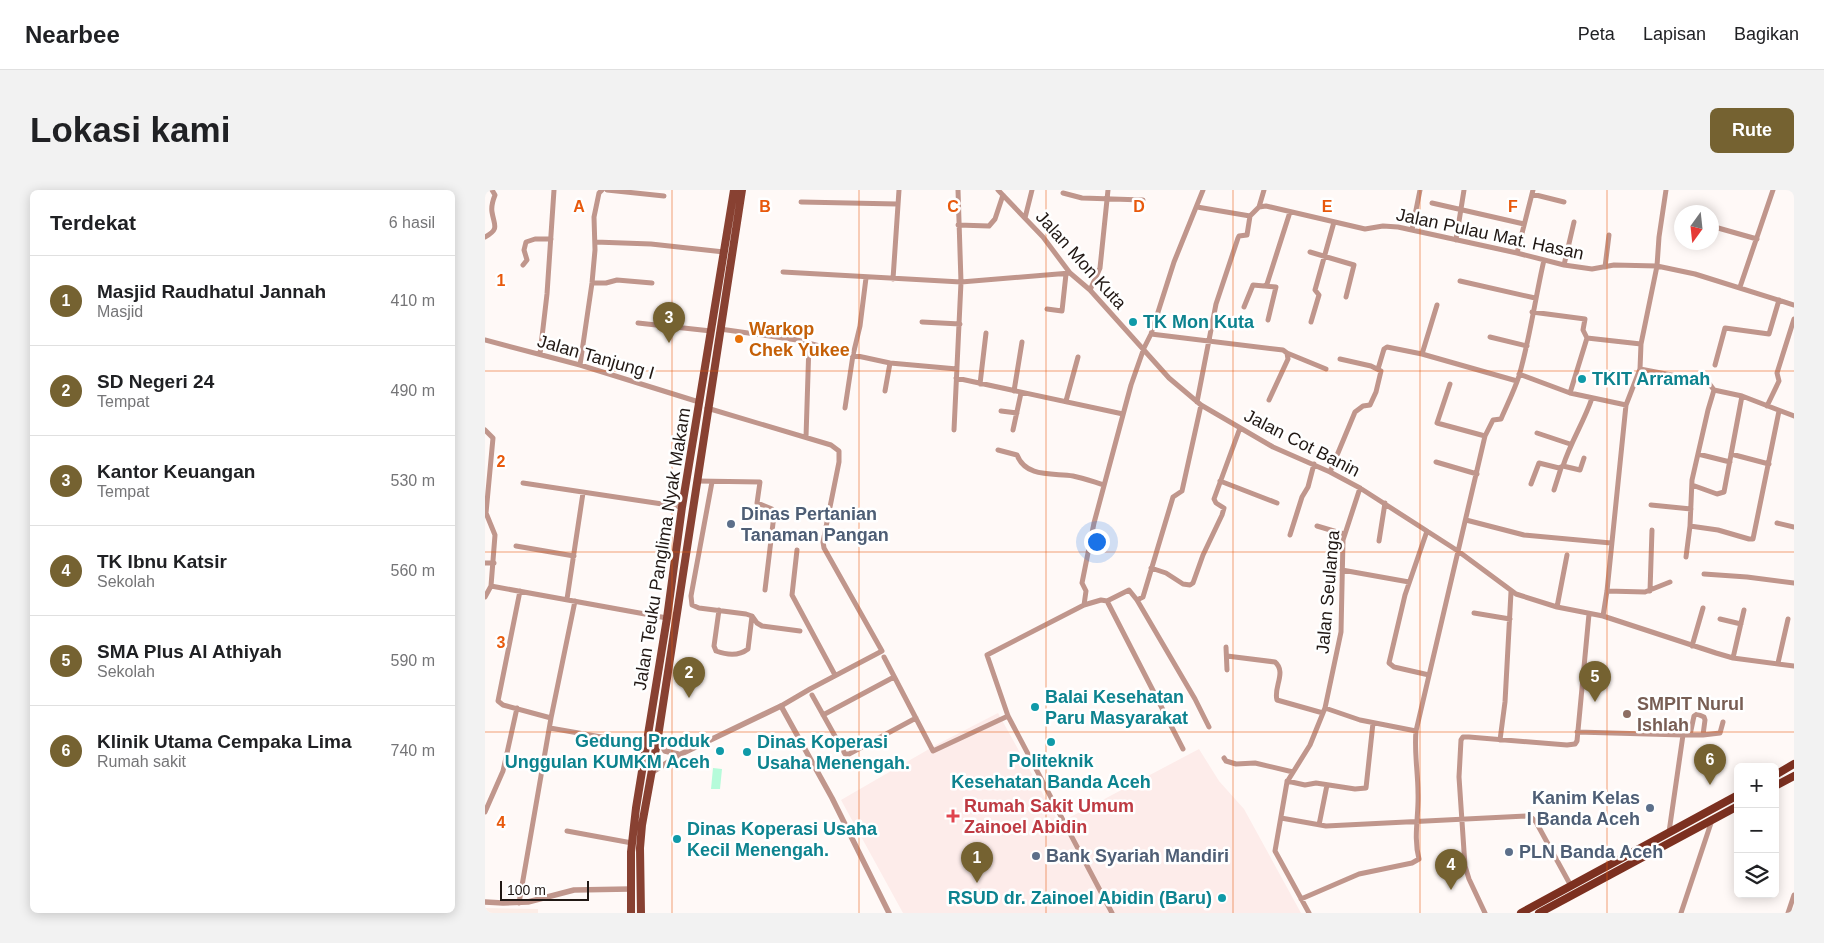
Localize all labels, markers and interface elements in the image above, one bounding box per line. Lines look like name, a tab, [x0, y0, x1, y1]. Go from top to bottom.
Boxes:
text: Nearbee	[25, 21, 120, 48]
text: Peta	[1578, 24, 1615, 44]
text: Lapisan	[1643, 24, 1706, 44]
text: Bagikan	[1734, 24, 1799, 44]
button: Rute	[1710, 108, 1794, 153]
text: Lokasi kami	[30, 110, 230, 149]
text: A	[573, 198, 585, 215]
text: B	[759, 198, 771, 215]
text: C	[947, 198, 959, 215]
text: D	[1133, 198, 1145, 215]
text: E	[1322, 198, 1333, 215]
text: F	[1508, 198, 1518, 215]
street label: Jalan Pulau Mat. Hasan	[1394, 204, 1586, 264]
north arrow	[1674, 205, 1719, 250]
street label: Jalan Mon Kuta	[1032, 207, 1131, 314]
text: Terdekat	[50, 211, 136, 234]
text: 6 hasil	[389, 214, 435, 231]
text: 1	[497, 272, 506, 289]
text: Masjid Raudhatul Jannah	[97, 281, 326, 302]
text: 1	[62, 292, 70, 309]
text: 410 m	[391, 292, 435, 309]
pin: 3	[653, 302, 685, 343]
text: Masjid	[97, 303, 143, 320]
place label: TK Mon Kuta	[1143, 312, 1255, 332]
marker: TK Mon Kuta	[1127, 316, 1139, 328]
place label: Warkop Chek Yukee	[749, 319, 850, 360]
street label: Jalan Tanjung I	[535, 331, 657, 383]
marker: Warkop Chek Yukee	[733, 333, 745, 345]
place label: TKIT Arramah	[1592, 369, 1710, 389]
text: SD Negeri 24	[97, 371, 214, 392]
marker: TKIT Arramah	[1576, 373, 1588, 385]
text: 2	[62, 382, 70, 399]
text: 490 m	[391, 382, 435, 399]
text: Tempat	[97, 393, 149, 410]
street label: Jalan Cot Banin	[1241, 405, 1363, 481]
street label: Jalan Teuku Panglima Nyak Makam	[630, 406, 694, 692]
text: 2	[497, 453, 506, 470]
text: Kantor Keuangan	[97, 461, 255, 482]
text: 3	[62, 472, 70, 489]
text: 530 m	[391, 472, 435, 489]
text: Tempat	[97, 483, 149, 500]
place label: Dinas Pertanian Tanaman Pangan	[741, 504, 889, 545]
marker: Dinas Pertanian Tanaman Pangan	[725, 518, 737, 530]
street label: Jalan Seulanga	[1313, 528, 1343, 655]
your location	[1084, 529, 1110, 555]
text: TK Ibnu Katsir	[97, 551, 227, 572]
text: 4	[62, 562, 70, 579]
text: 560 m	[391, 562, 435, 579]
text: Sekolah	[97, 573, 155, 590]
text: 3	[497, 634, 506, 651]
text: SMA Plus Al Athiyah	[97, 641, 282, 662]
text: 5	[62, 652, 70, 669]
text: 590 m	[391, 652, 435, 669]
pin: 2	[673, 657, 705, 698]
pin: 5	[1579, 661, 1611, 702]
text: Sekolah	[97, 663, 155, 680]
place label: Balai Kesehatan Paru Masyarakat	[1045, 687, 1188, 728]
place label: SMPIT Nurul Ishlah	[1637, 694, 1744, 735]
marker: Balai Kesehatan Paru Masyarakat	[1029, 701, 1041, 713]
marker: SMPIT Nurul Ishlah	[1621, 708, 1633, 720]
text: Klinik Utama Cempaka Lima	[97, 731, 351, 752]
place label: Gedung Produk Unggulan KUMKM Aceh	[505, 731, 711, 772]
place label: Dinas Koperasi Usaha Menengah.	[757, 732, 910, 773]
marker: Politeknik Kesehatan Banda Aceh	[1045, 736, 1057, 748]
text: 6	[62, 742, 70, 759]
text: 740 m	[391, 742, 435, 759]
pin: 6	[1694, 744, 1726, 785]
marker: Gedung Produk Unggulan KUMKM Aceh	[714, 745, 726, 757]
marker: Dinas Koperasi Usaha Menengah.	[741, 746, 753, 758]
place label: Politeknik Kesehatan Banda Aceh	[951, 751, 1151, 792]
text: Rumah sakit	[97, 753, 186, 770]
map controls	[1734, 763, 1779, 898]
button: +	[1734, 763, 1779, 808]
place label: Kanim Kelas I Banda Aceh	[1527, 788, 1640, 829]
place label: Rumah Sakit Umum Zainoel Abidin	[964, 796, 1134, 837]
marker: Kanim Kelas I Banda Aceh	[1644, 802, 1656, 814]
button: −	[1734, 808, 1779, 853]
marker: Rumah Sakit Umum Zainoel Abidin	[946, 809, 960, 823]
text: 4	[497, 814, 506, 831]
place label: Dinas Koperasi Usaha Kecil Menengah.	[687, 819, 878, 860]
marker: Dinas Koperasi Usaha Kecil Menengah.	[671, 833, 683, 845]
pin: 1	[961, 842, 993, 883]
place label: PLN Banda Aceh	[1519, 842, 1663, 862]
place label: Bank Syariah Mandiri	[1046, 846, 1229, 866]
marker: PLN Banda Aceh	[1503, 846, 1515, 858]
pin: 4	[1435, 849, 1467, 890]
marker: Bank Syariah Mandiri	[1030, 850, 1042, 862]
button: layers	[1734, 853, 1779, 898]
scale bar	[500, 878, 589, 901]
text: 100 m	[507, 882, 546, 898]
place label: RSUD dr. Zainoel Abidin (Baru)	[948, 888, 1212, 908]
marker: RSUD dr. Zainoel Abidin (Baru)	[1216, 892, 1228, 904]

